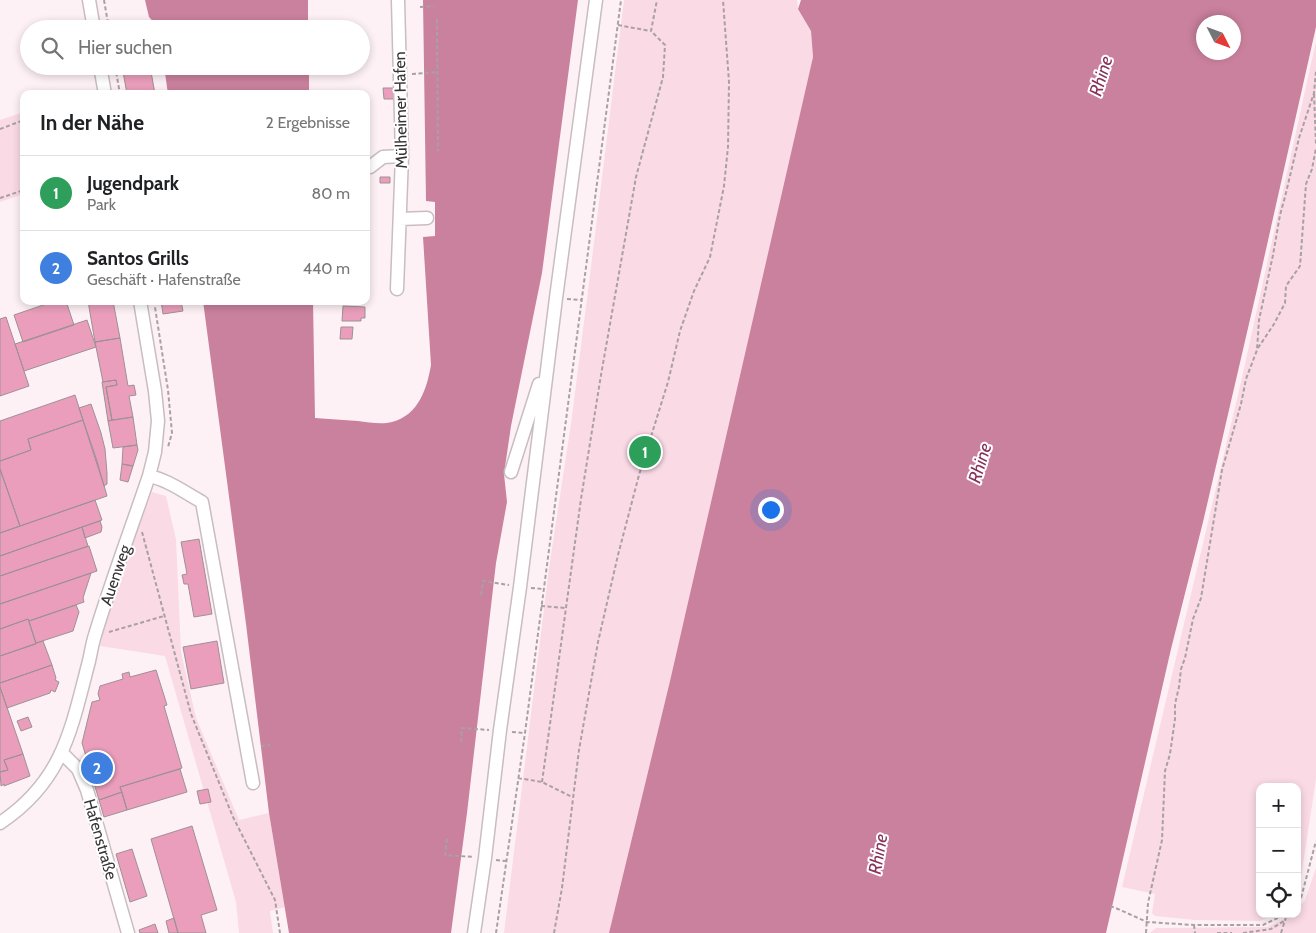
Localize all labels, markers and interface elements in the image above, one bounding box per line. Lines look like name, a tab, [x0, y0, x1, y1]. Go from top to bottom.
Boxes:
north arrow	[1196, 15, 1241, 60]
search box	[20, 20, 370, 75]
icon: search	[38, 34, 66, 62]
text: Hier suchen	[78, 36, 172, 59]
street label: Mülheimer Hafen	[390, 51, 411, 169]
water label: Rhine	[1085, 53, 1117, 99]
text: In der Nähe	[40, 110, 144, 135]
text: 2 Ergebnisse	[266, 113, 350, 132]
text: Jugendpark	[87, 172, 179, 195]
text: 1	[53, 184, 59, 203]
text: 80 m	[312, 184, 350, 203]
text: Park	[87, 195, 116, 214]
text: Santos Grills	[87, 247, 189, 270]
text: 2	[52, 259, 60, 278]
text: 440 m	[303, 259, 350, 278]
text: Geschäft · Hafenstraße	[87, 270, 241, 289]
pin: 1	[629, 433, 661, 471]
water label: Rhine	[964, 440, 996, 486]
your location	[758, 497, 784, 523]
street label: Auenweg	[96, 541, 135, 608]
pin: 2	[81, 749, 113, 787]
map controls	[1256, 783, 1301, 918]
button: +	[1256, 783, 1301, 828]
street label: Hafenstraße	[80, 797, 121, 882]
button: −	[1256, 828, 1301, 873]
water label: Rhine	[864, 832, 892, 876]
button: locate	[1256, 873, 1301, 918]

